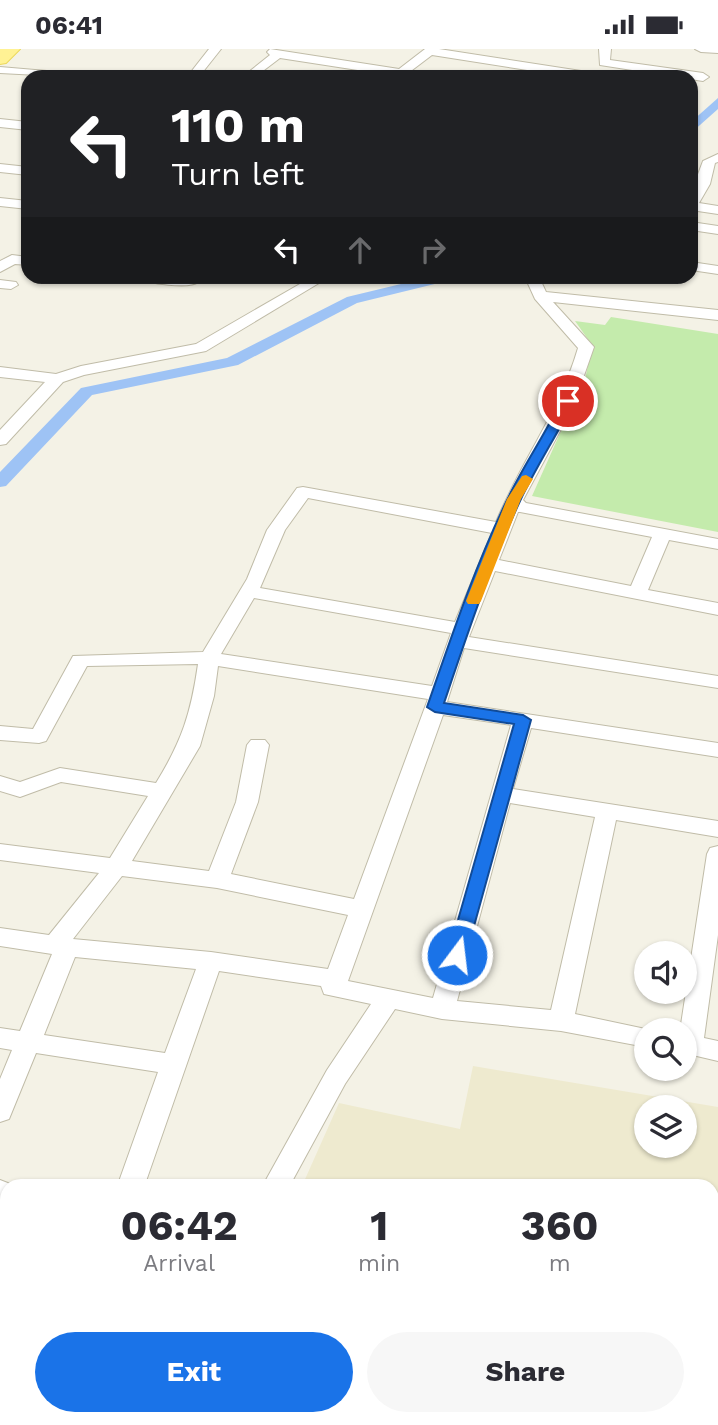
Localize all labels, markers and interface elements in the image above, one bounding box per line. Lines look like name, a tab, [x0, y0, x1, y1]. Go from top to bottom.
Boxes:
text: 06:41	[35, 10, 103, 40]
text: 110 m	[171, 96, 305, 154]
icon: left	[56, 98, 147, 189]
text: Turn left	[171, 155, 304, 193]
icon: left	[268, 231, 306, 269]
icon: ahead	[341, 231, 379, 269]
icon: right	[414, 231, 452, 269]
pin	[538, 371, 598, 431]
icon: arrive	[549, 382, 587, 420]
position arrow	[420, 918, 494, 992]
map controls	[634, 941, 697, 1158]
button: sound	[634, 941, 697, 1004]
button: search	[634, 1018, 697, 1081]
button: layers	[634, 1095, 697, 1158]
text: 06:42	[120, 1201, 238, 1250]
text: 1	[370, 1201, 388, 1250]
text: 360	[521, 1201, 599, 1250]
text: Arrival	[143, 1250, 215, 1277]
text: min	[358, 1250, 400, 1277]
text: m	[549, 1250, 571, 1277]
button: Exit	[35, 1332, 353, 1412]
button: Share	[367, 1332, 684, 1412]

